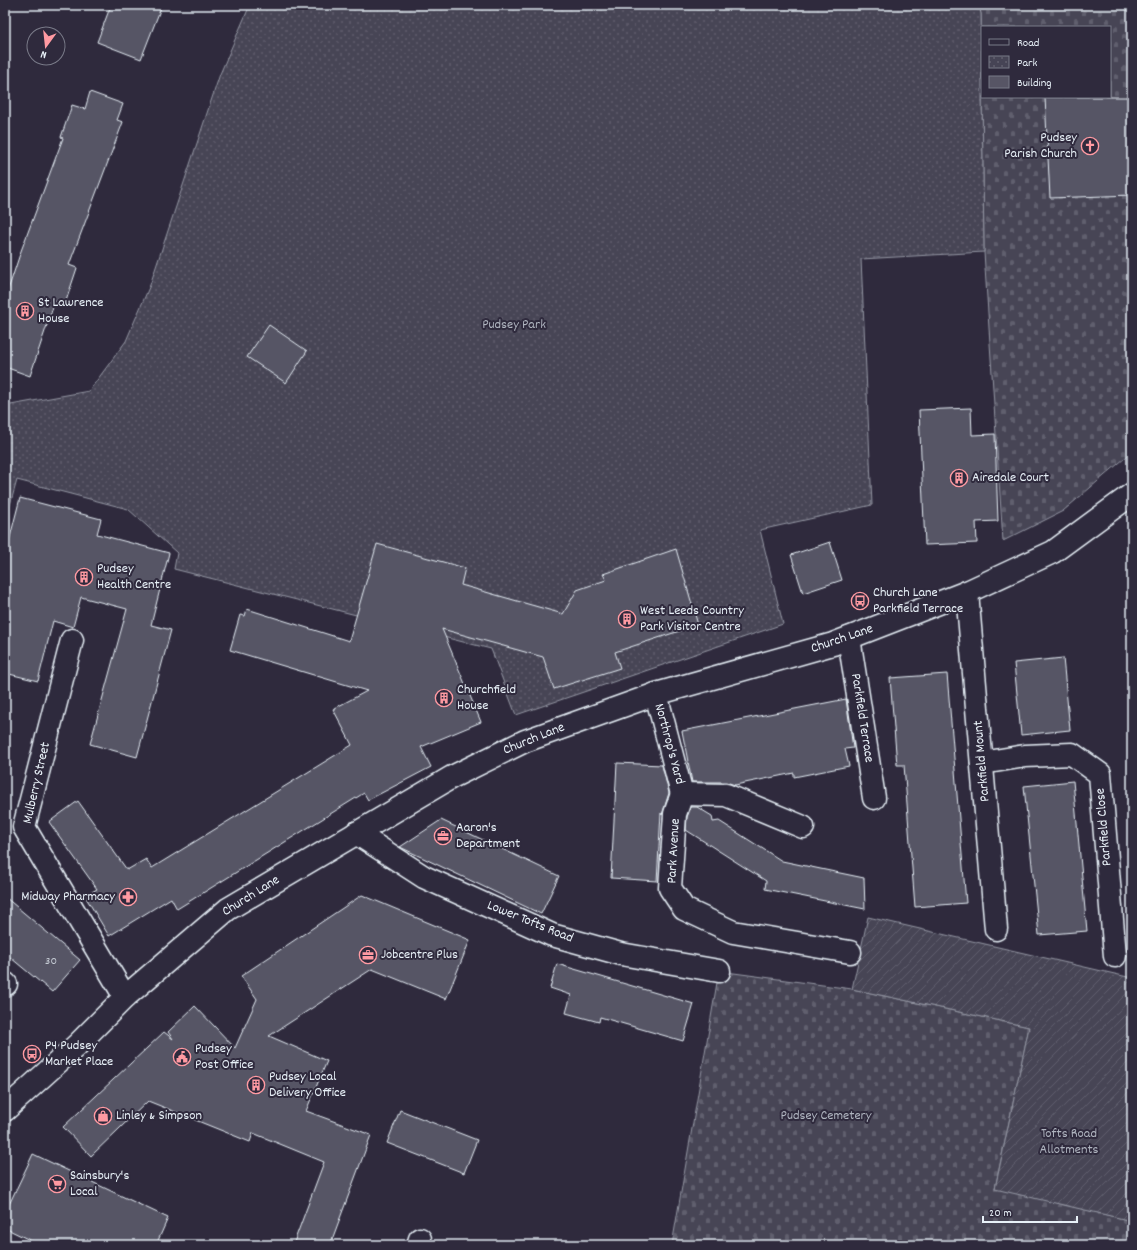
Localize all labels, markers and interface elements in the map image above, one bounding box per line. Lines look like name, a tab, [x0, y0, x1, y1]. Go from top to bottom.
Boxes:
north arrow	[26, 26, 66, 66]
legend	[981, 26, 1111, 98]
text: Road	[1017, 35, 1039, 52]
text: N	[39, 45, 49, 62]
text: Park	[1017, 55, 1038, 72]
text: Building	[1017, 75, 1052, 92]
place label: Pudsey Parish Church	[1004, 128, 1077, 164]
church icon: Pudsey Parish Church	[1080, 136, 1100, 156]
place label: St Lawrence House	[38, 293, 103, 329]
building icon: St Lawrence House	[15, 301, 35, 321]
park label: Pudsey Park	[482, 315, 546, 335]
building icon: Airedale Court	[949, 468, 969, 488]
place label: Airedale Court	[972, 468, 1049, 488]
place label: Pudsey Health Centre	[97, 559, 171, 595]
building icon: Pudsey Health Centre	[74, 567, 94, 587]
place label: Church Lane Parkfield Terrace	[873, 583, 963, 619]
bus stop icon: Church Lane Parkfield Terrace	[850, 591, 870, 611]
place label: West Leeds Country Park Visitor Centre	[640, 601, 744, 637]
building icon: West Leeds Country Park Visitor Centre	[617, 609, 637, 629]
street label: Church Lane	[808, 619, 876, 659]
street label: Parkfield Terrace	[845, 672, 879, 764]
place label: Churchfield House	[457, 680, 516, 716]
building icon: Churchfield House	[434, 688, 454, 708]
street label: Northrop's Yard	[649, 701, 689, 787]
street label: Church Lane	[500, 718, 568, 760]
street label: Parkfield Mount	[968, 719, 996, 803]
street label: Mulberry Street	[18, 740, 56, 826]
street label: Parkfield Close	[1091, 787, 1117, 867]
place label: Aaron's Department	[456, 818, 520, 854]
street label: Park Avenue	[662, 818, 686, 884]
office icon: Aaron's Department	[433, 826, 453, 846]
street label: Church Lane	[218, 870, 284, 922]
place label: Midway Pharmacy	[21, 887, 115, 907]
pharmacy icon: Midway Pharmacy	[118, 887, 138, 907]
street label: Lower Tofts Road	[484, 896, 576, 948]
office icon: Jobcentre Plus	[358, 945, 378, 965]
place label: Jobcentre Plus	[381, 945, 458, 965]
house number: 30	[45, 953, 57, 970]
place label: P4 Pudsey Market Place	[45, 1036, 113, 1072]
place label: Pudsey Post Office	[195, 1039, 253, 1075]
bus stop icon: P4 Pudsey Market Place	[22, 1044, 42, 1064]
public building icon: Pudsey Post Office	[172, 1047, 192, 1067]
place label: Pudsey Local Delivery Office	[269, 1067, 346, 1103]
building icon: Pudsey Local Delivery Office	[246, 1075, 266, 1095]
shop icon: Linley & Simpson	[93, 1106, 113, 1126]
place label: Linley & Simpson	[116, 1106, 202, 1126]
park label: Pudsey Cemetery	[781, 1106, 872, 1126]
park label: Tofts Road Allotments	[1039, 1124, 1099, 1160]
place label: Sainsbury's Local	[70, 1166, 129, 1202]
supermarket icon: Sainsbury's Local	[47, 1174, 67, 1194]
scale bar	[983, 1198, 1077, 1224]
text: 20 m	[989, 1205, 1012, 1222]

